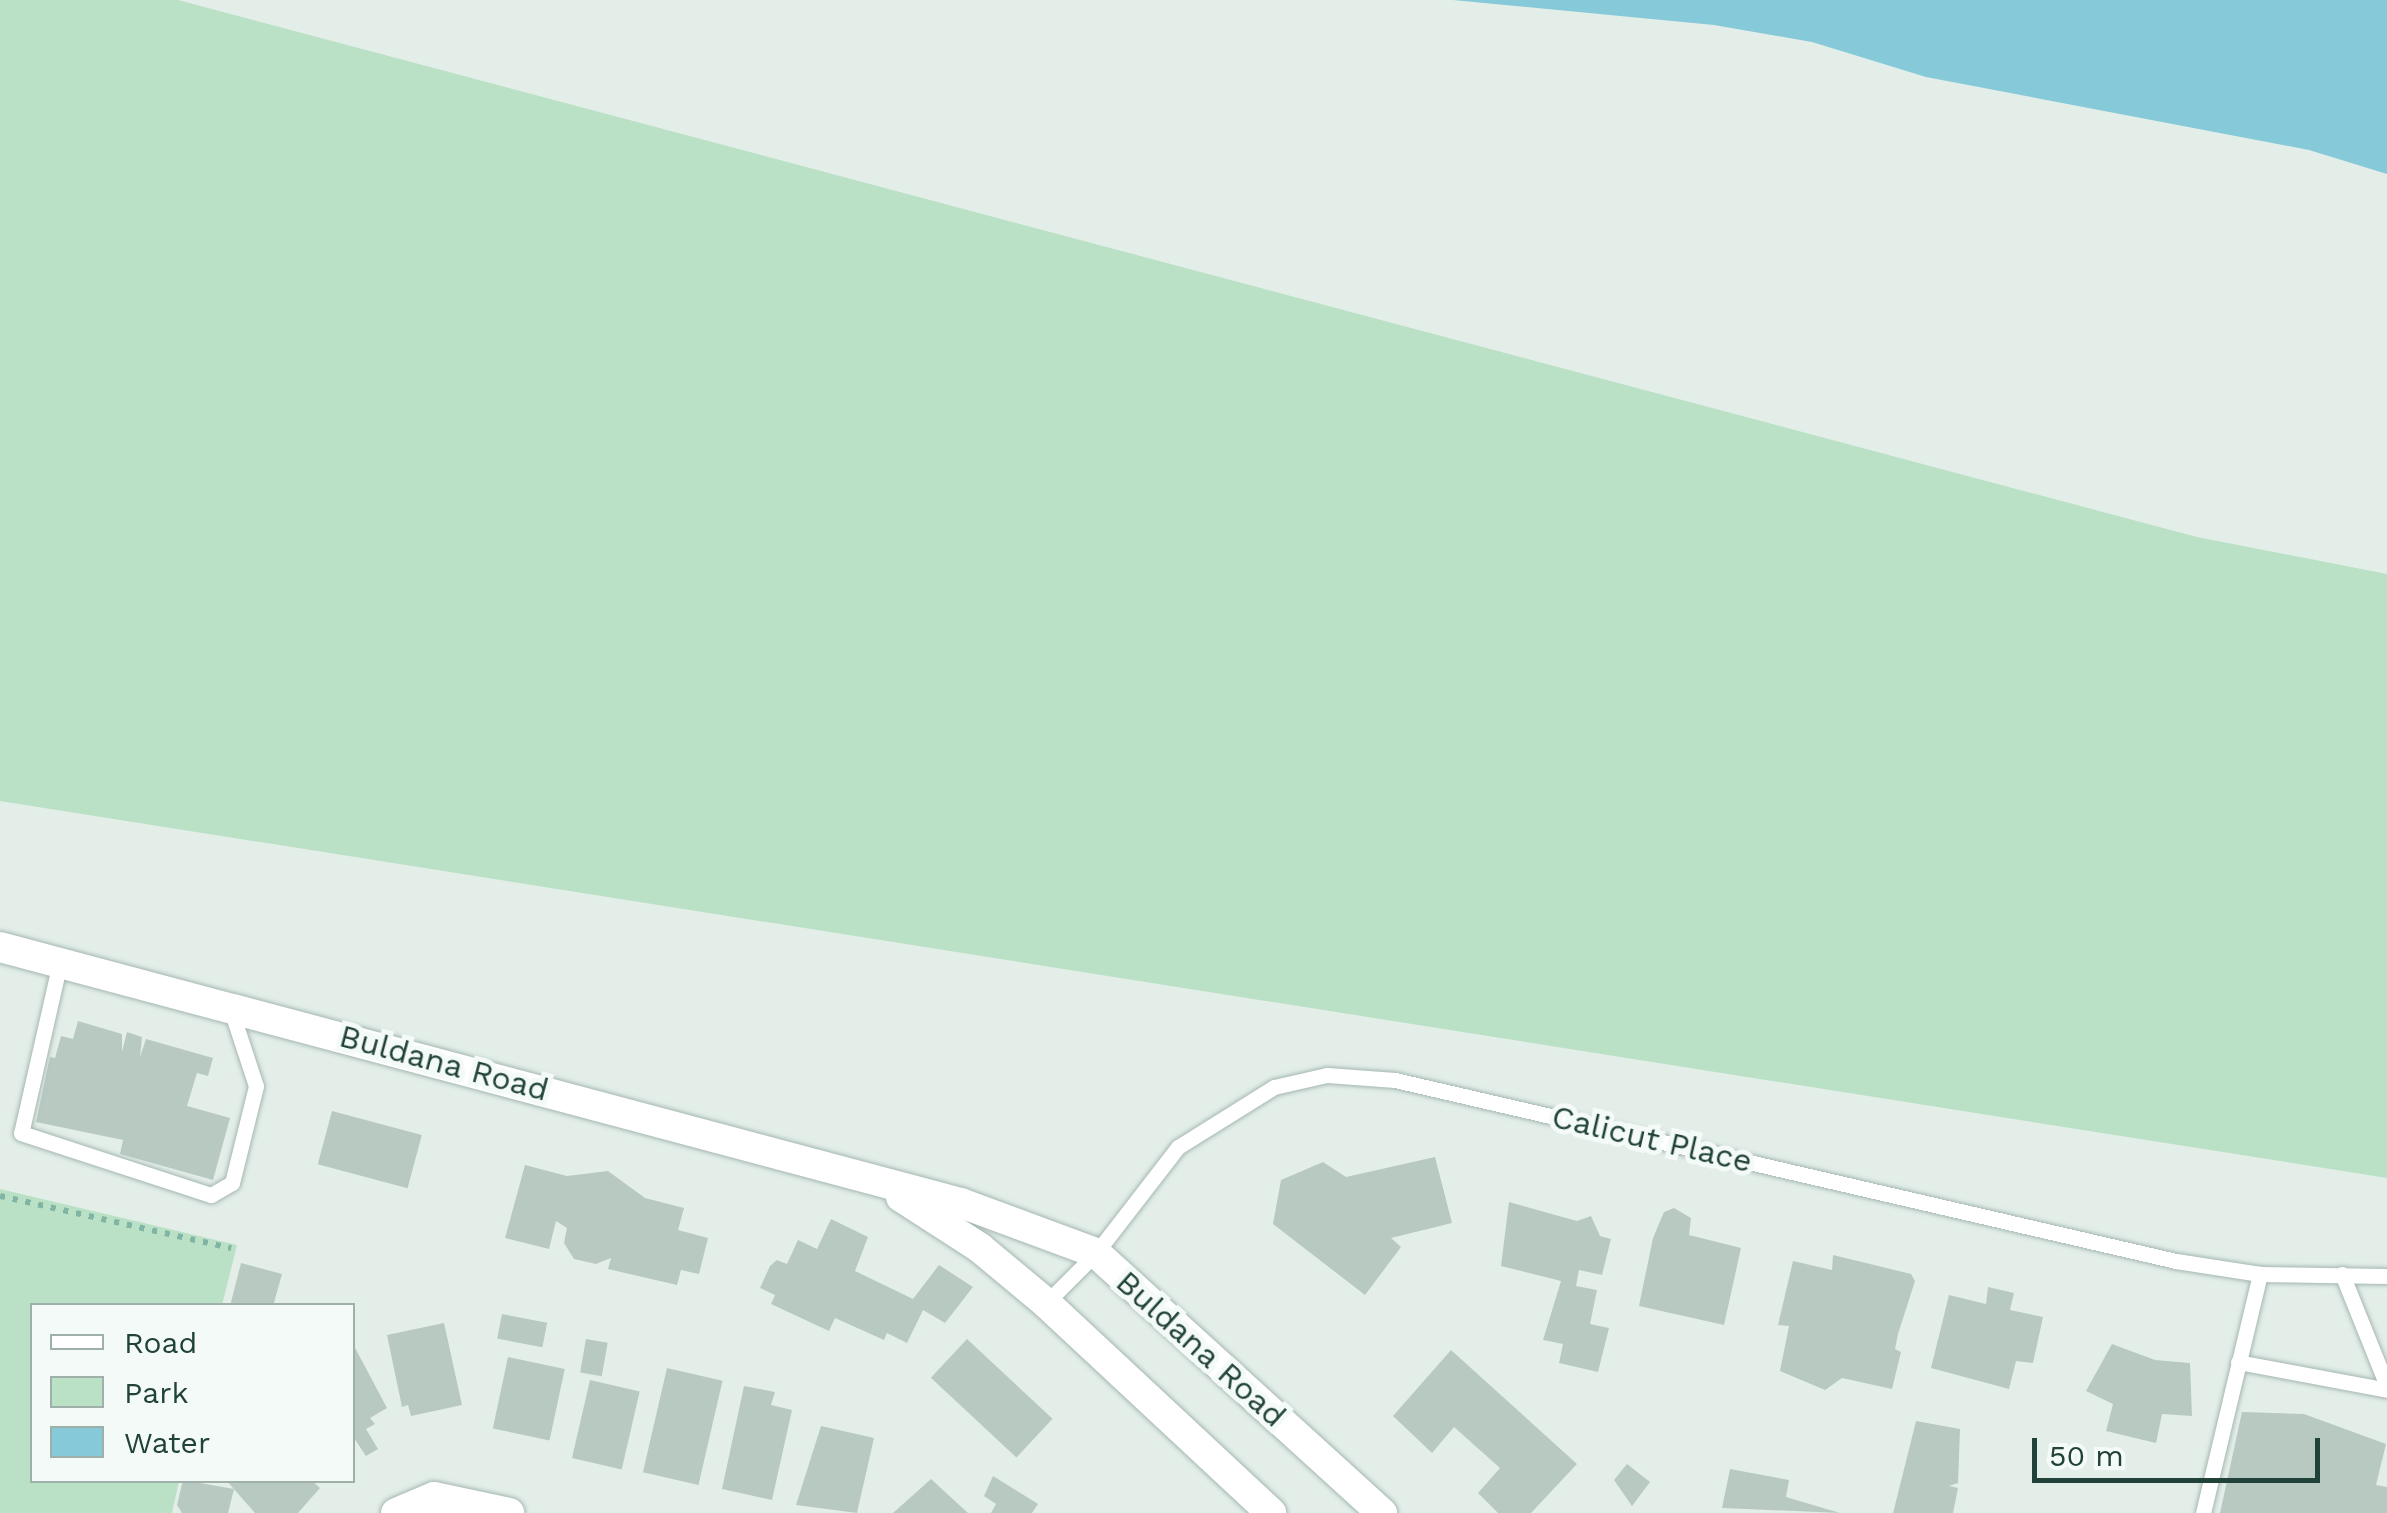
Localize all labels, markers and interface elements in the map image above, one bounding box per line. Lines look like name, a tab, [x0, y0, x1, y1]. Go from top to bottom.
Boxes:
street label: Buldana Road	[335, 1017, 553, 1109]
street label: Calicut Place	[1548, 1097, 1756, 1181]
street label: Buldana Road	[1108, 1263, 1294, 1435]
legend	[30, 1303, 355, 1483]
text: Road	[124, 1325, 197, 1360]
text: Park	[124, 1375, 189, 1410]
scale bar	[2037, 1418, 2324, 1480]
text: Water	[124, 1425, 210, 1460]
text: 50 m	[2049, 1438, 2124, 1473]

